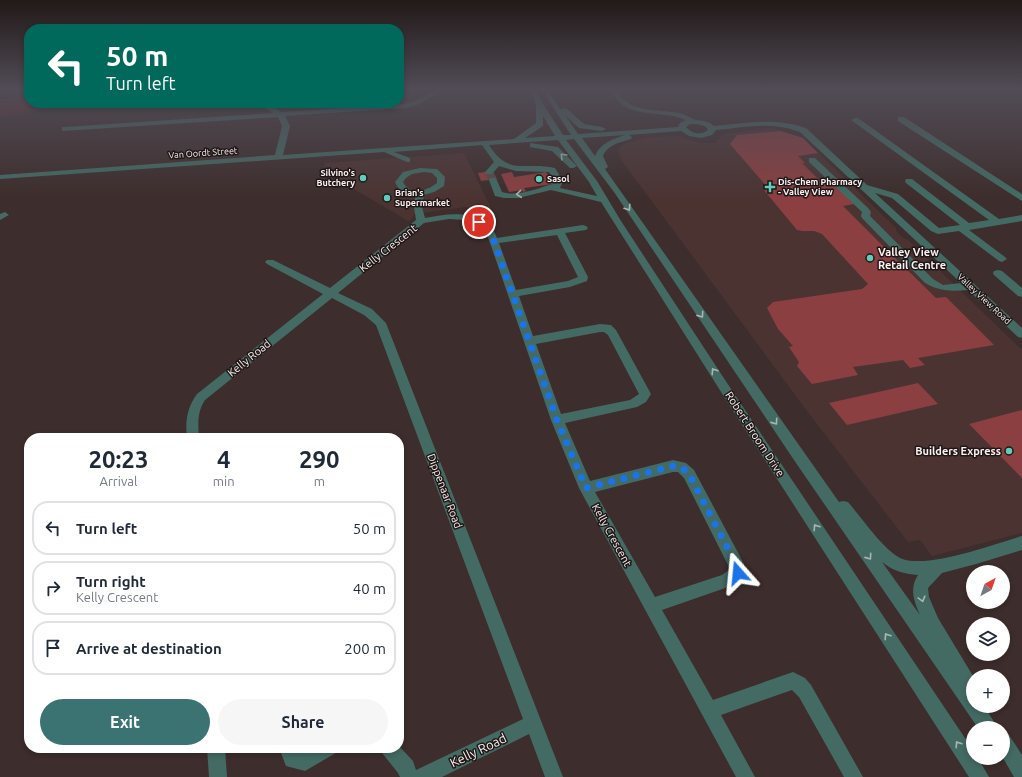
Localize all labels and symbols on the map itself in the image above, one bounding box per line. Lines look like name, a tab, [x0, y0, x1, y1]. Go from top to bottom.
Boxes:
street label: Van Oordt Street	[168, 146, 238, 160]
one-way arrow	[560, 153, 568, 161]
place label: Silvino's Butchery	[316, 168, 355, 188]
marker: Silvino's Butchery	[358, 173, 368, 183]
marker: Sasol	[534, 174, 544, 184]
place label: Sasol	[547, 174, 570, 184]
place label: Dis-Chem Pharmacy - Valley View	[778, 177, 862, 197]
marker: Dis-Chem Pharmacy - Valley View	[765, 182, 775, 192]
place label: Brian's Supermarket	[395, 188, 450, 208]
one-way arrow	[516, 190, 522, 199]
marker: Brian's Supermarket	[382, 193, 392, 203]
one-way arrow	[623, 204, 631, 211]
pin	[462, 205, 496, 239]
street label: Kelly Crescent	[357, 221, 420, 274]
place label: Valley View Retail Centre	[878, 246, 946, 271]
marker: Valley View Retail Centre	[865, 253, 875, 263]
street label: Valley View Road	[955, 272, 1013, 326]
one-way arrow	[696, 311, 704, 318]
street label: Kelly Road	[225, 337, 273, 379]
one-way arrow	[711, 368, 719, 375]
street label: Robert Broom Drive	[723, 389, 787, 479]
one-way arrow	[770, 418, 778, 425]
place label: Builders Express	[915, 445, 1001, 457]
marker: Builders Express	[1004, 446, 1014, 456]
street label: Dippenaar Road	[425, 452, 465, 530]
street label: Kelly Crescent	[590, 502, 634, 569]
one-way arrow	[813, 524, 821, 531]
position arrow	[717, 552, 759, 594]
one-way arrow	[864, 552, 871, 559]
north arrow	[966, 565, 1010, 609]
one-way arrow	[917, 596, 925, 602]
one-way arrow	[885, 633, 892, 640]
street label: Kelly Road	[448, 730, 508, 770]
one-way arrow	[956, 742, 963, 749]

